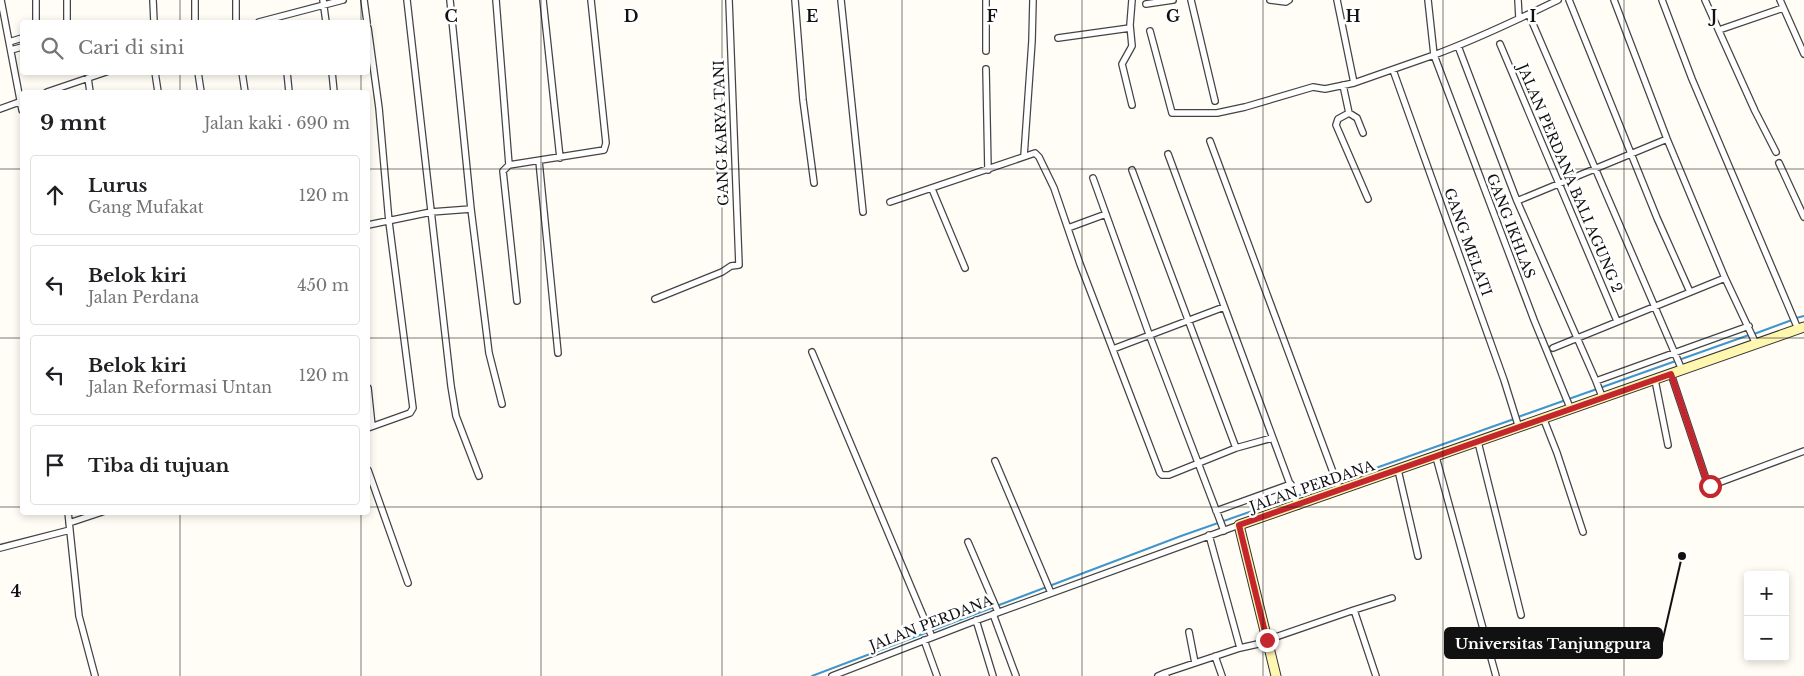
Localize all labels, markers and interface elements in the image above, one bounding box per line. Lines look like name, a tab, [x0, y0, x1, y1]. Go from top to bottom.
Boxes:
text: C	[444, 6, 458, 26]
text: D	[624, 6, 638, 26]
text: E	[806, 6, 818, 26]
text: F	[986, 6, 998, 26]
text: G	[1166, 6, 1180, 26]
text: H	[1345, 6, 1361, 26]
text: I	[1530, 6, 1537, 26]
text: J	[1708, 6, 1717, 26]
search box	[20, 20, 370, 75]
icon: search	[38, 34, 66, 62]
text: Cari di sini	[78, 36, 184, 59]
street label: JALAN PERDANA BALI AGUNG 2	[1513, 59, 1626, 295]
street label: GANG KARYA TANI	[709, 60, 733, 206]
text: 9 mnt	[40, 110, 106, 136]
text: Jalan kaki · 690 m	[204, 113, 350, 133]
street label: GANG IKHLAS	[1483, 171, 1539, 281]
text: Lurus	[88, 174, 147, 197]
icon: ahead	[41, 181, 69, 209]
text: 120 m	[299, 185, 349, 205]
street label: GANG MELATI	[1440, 186, 1496, 299]
text: Gang Mufakat	[88, 197, 204, 217]
text: Belok kiri	[88, 264, 187, 287]
icon: left	[41, 271, 69, 299]
text: 450 m	[297, 275, 349, 295]
text: Jalan Perdana	[88, 287, 199, 307]
text: Belok kiri	[88, 354, 187, 377]
icon: left	[41, 361, 69, 389]
text: 120 m	[299, 365, 349, 385]
text: Jalan Reformasi Untan	[88, 377, 272, 397]
icon: arrive	[41, 451, 69, 479]
text: Tiba di tujuan	[88, 454, 229, 477]
street label: JALAN PERDANA	[1245, 456, 1377, 516]
route start	[1699, 475, 1722, 498]
map controls	[1744, 571, 1789, 661]
button: +	[1744, 571, 1789, 616]
text: 4	[11, 581, 21, 601]
street label: JALAN PERDANA	[865, 591, 995, 656]
button: −	[1744, 616, 1789, 661]
callout: Universitas Tanjungpura	[1445, 628, 1662, 658]
route end	[1256, 629, 1279, 652]
text: Universitas Tanjungpura	[1455, 634, 1651, 653]

